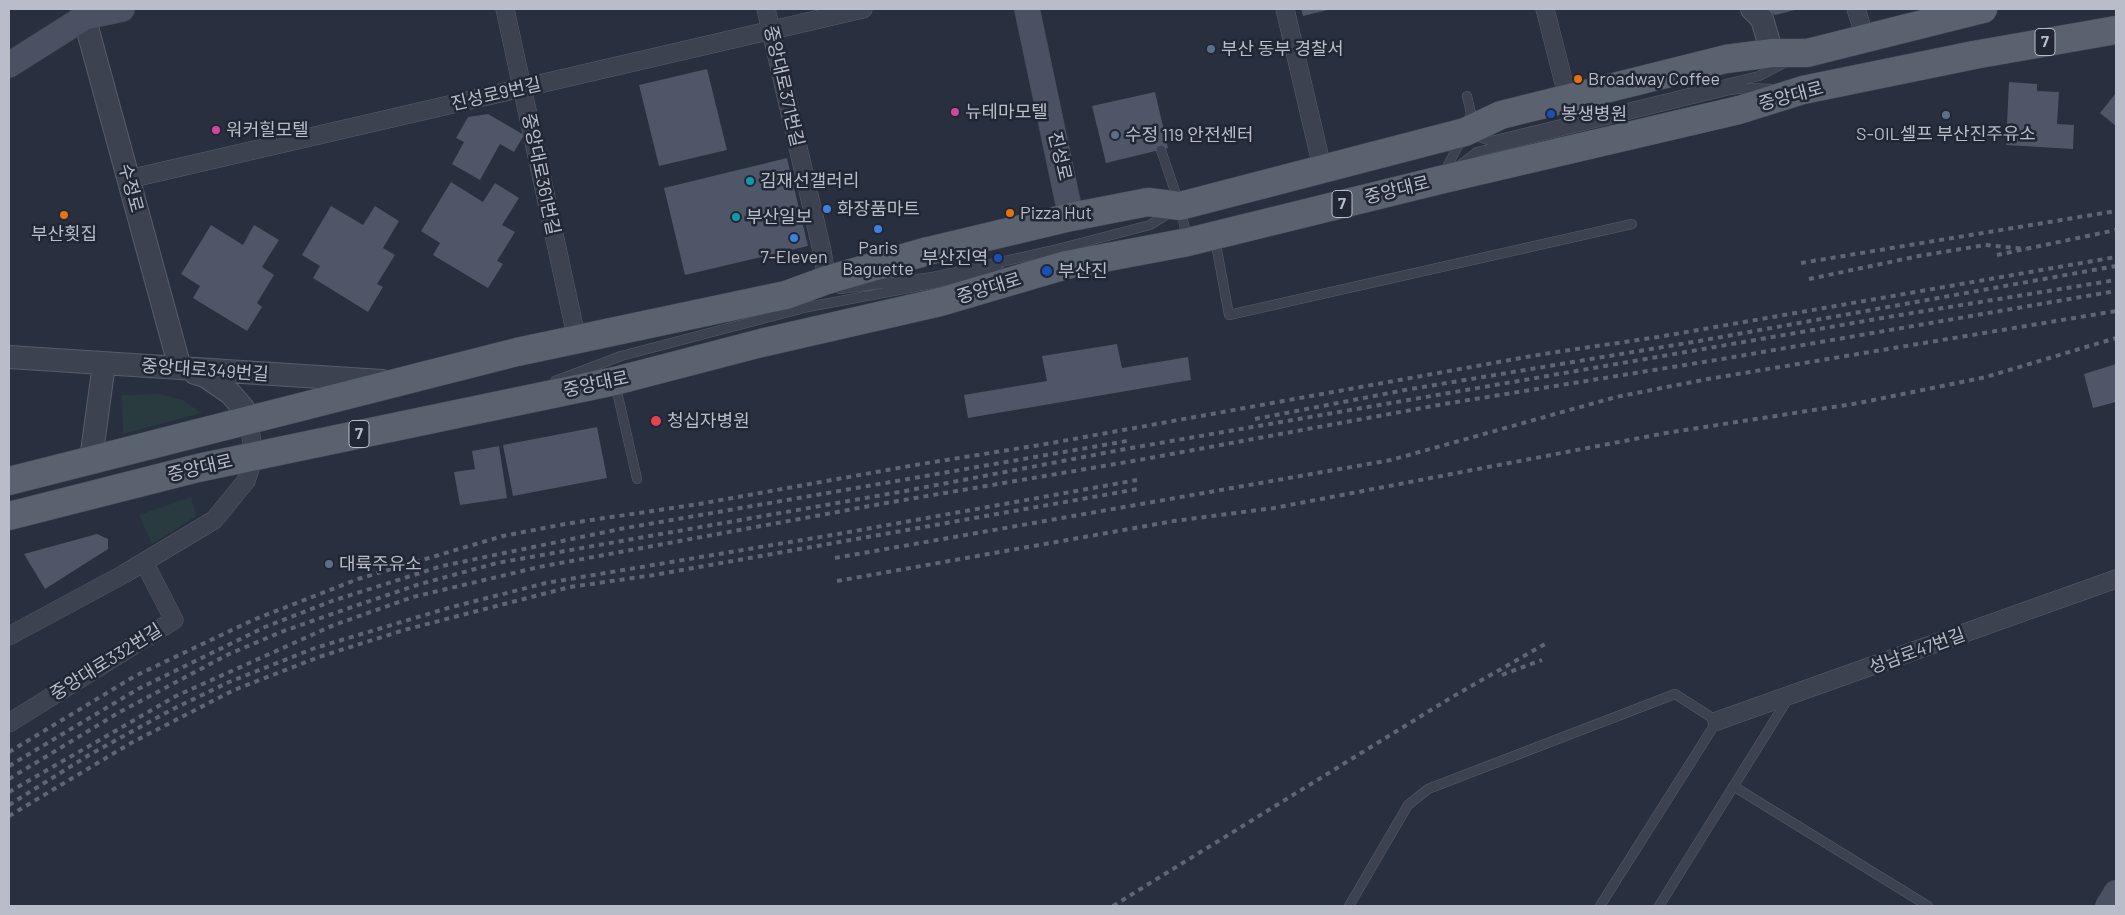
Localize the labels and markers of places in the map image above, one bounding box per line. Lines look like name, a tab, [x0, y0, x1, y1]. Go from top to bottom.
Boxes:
place label: 부산 동부 경찰서	[1221, 38, 1344, 60]
marker: 부산 동부 경찰서	[1205, 43, 1217, 55]
place label: Broadway Coffee	[1588, 68, 1720, 90]
marker: Broadway Coffee	[1572, 73, 1584, 85]
place label: 뉴테마모텔	[965, 101, 1048, 123]
place label: 봉생병원	[1561, 103, 1627, 125]
marker: 뉴테마모텔	[949, 106, 961, 118]
marker: 봉생병원	[1545, 108, 1557, 120]
marker: S-OIL셀프 부산진주유소	[1940, 109, 1952, 121]
place label: 워커힐모텔	[226, 119, 309, 141]
place label: S-OIL셀프 부산진주유소	[1856, 123, 2036, 145]
marker: 워커힐모텔	[210, 124, 222, 136]
place label: 수정 119 안전센터	[1125, 124, 1254, 146]
marker: 수정 119 안전센터	[1109, 129, 1121, 141]
place label: 김재선갤러리	[760, 170, 859, 192]
marker: 김재선갤러리	[744, 175, 756, 187]
place label: 화장품마트	[837, 198, 920, 220]
place label: Pizza Hut	[1020, 202, 1092, 224]
marker: 화장품마트	[821, 203, 833, 215]
place label: 부산일보	[746, 206, 812, 228]
marker: Pizza Hut	[1004, 207, 1016, 219]
marker: 부산횟집	[58, 209, 70, 221]
marker: 부산일보	[730, 211, 742, 223]
place label: 부산횟집	[31, 223, 97, 245]
marker: Paris Baguette	[872, 223, 884, 235]
marker: 7-Eleven	[788, 232, 800, 244]
place label: Paris Baguette	[842, 237, 914, 280]
place label: 7-Eleven	[760, 246, 828, 268]
place label: 부산진역	[922, 247, 988, 269]
marker: 부산진역	[992, 252, 1004, 264]
place label: 부산진	[1058, 260, 1108, 282]
marker: 부산진	[1040, 264, 1054, 278]
place label: 청십자병원	[667, 410, 750, 432]
marker: 청십자병원	[649, 414, 663, 428]
place label: 대륙주유소	[339, 553, 422, 575]
marker: 대륙주유소	[323, 558, 335, 570]

